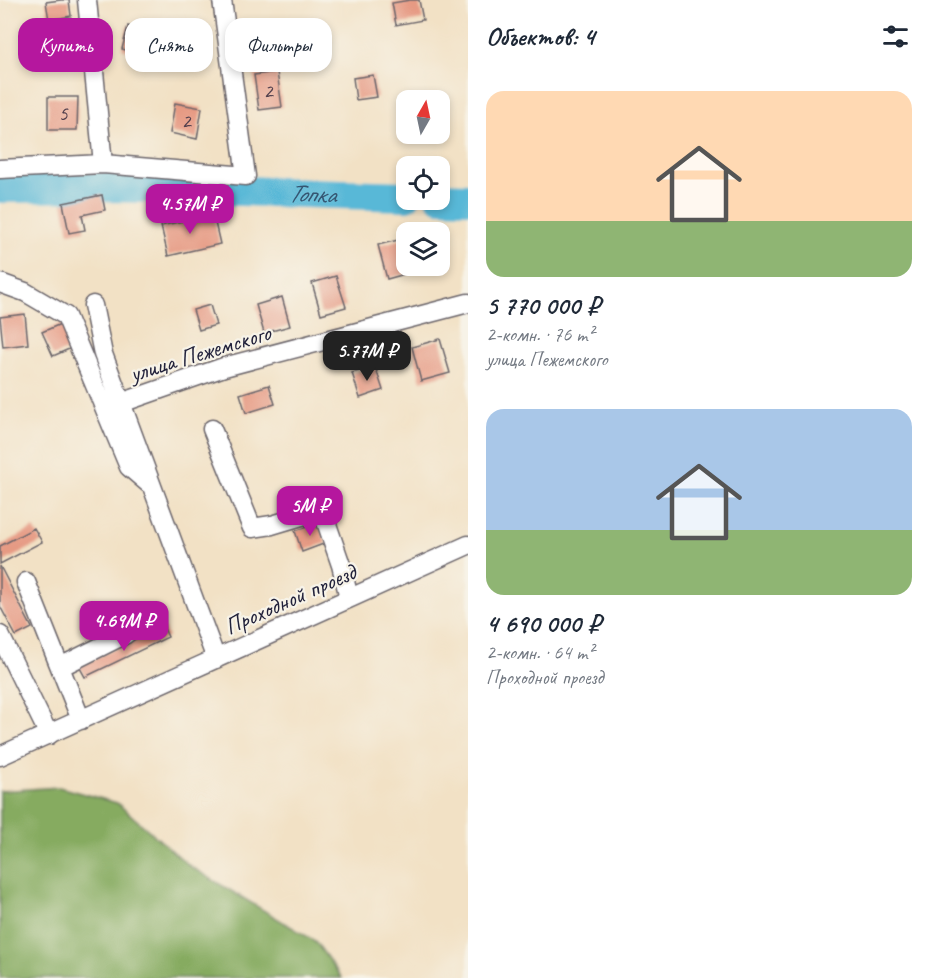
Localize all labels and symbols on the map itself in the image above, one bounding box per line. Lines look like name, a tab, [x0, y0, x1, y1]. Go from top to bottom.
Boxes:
house number: 2	[263, 78, 274, 104]
north arrow	[396, 90, 450, 144]
house number: 5	[58, 100, 69, 126]
house number: 2	[181, 108, 192, 134]
water label: Топка	[288, 176, 339, 210]
pin: 4.57M ₽	[135, 184, 245, 235]
street label: улица Пежемского	[124, 317, 276, 389]
pin: 5.77M ₽	[312, 331, 422, 382]
pin: 5M ₽	[274, 486, 346, 537]
street label: Проходной проезд	[220, 556, 363, 641]
pin: 4.69M ₽	[69, 601, 179, 652]

